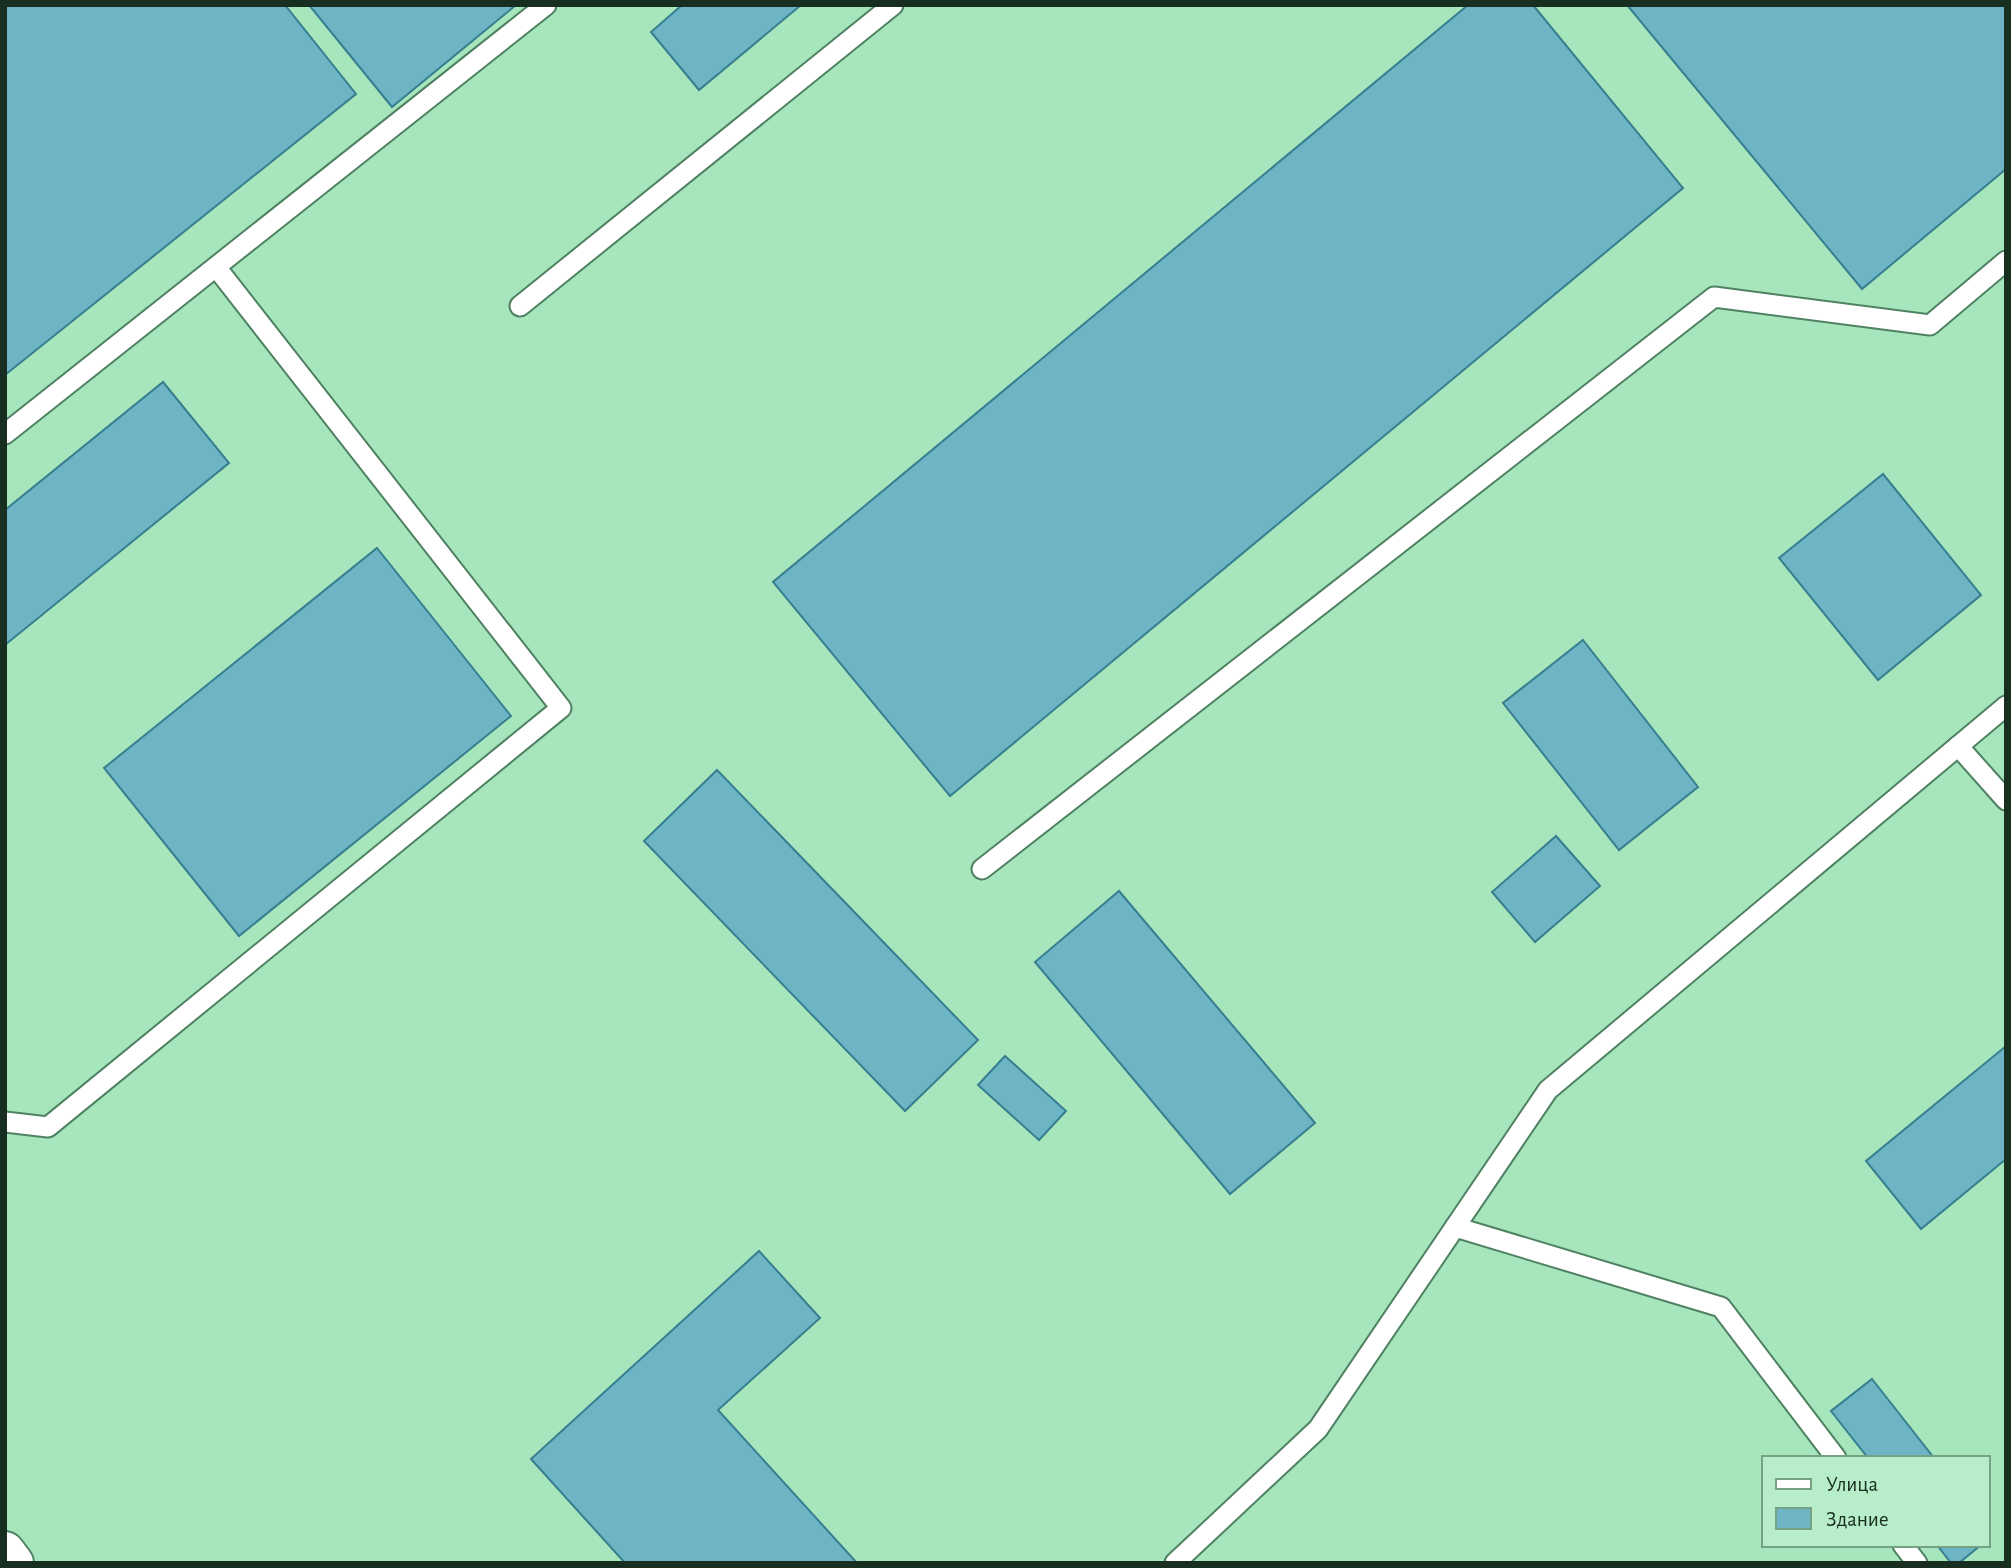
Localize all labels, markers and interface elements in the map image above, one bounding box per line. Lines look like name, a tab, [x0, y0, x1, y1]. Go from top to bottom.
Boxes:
legend	[1762, 1456, 1990, 1547]
text: Улица	[1826, 1474, 1879, 1495]
text: Здание	[1826, 1509, 1889, 1530]

